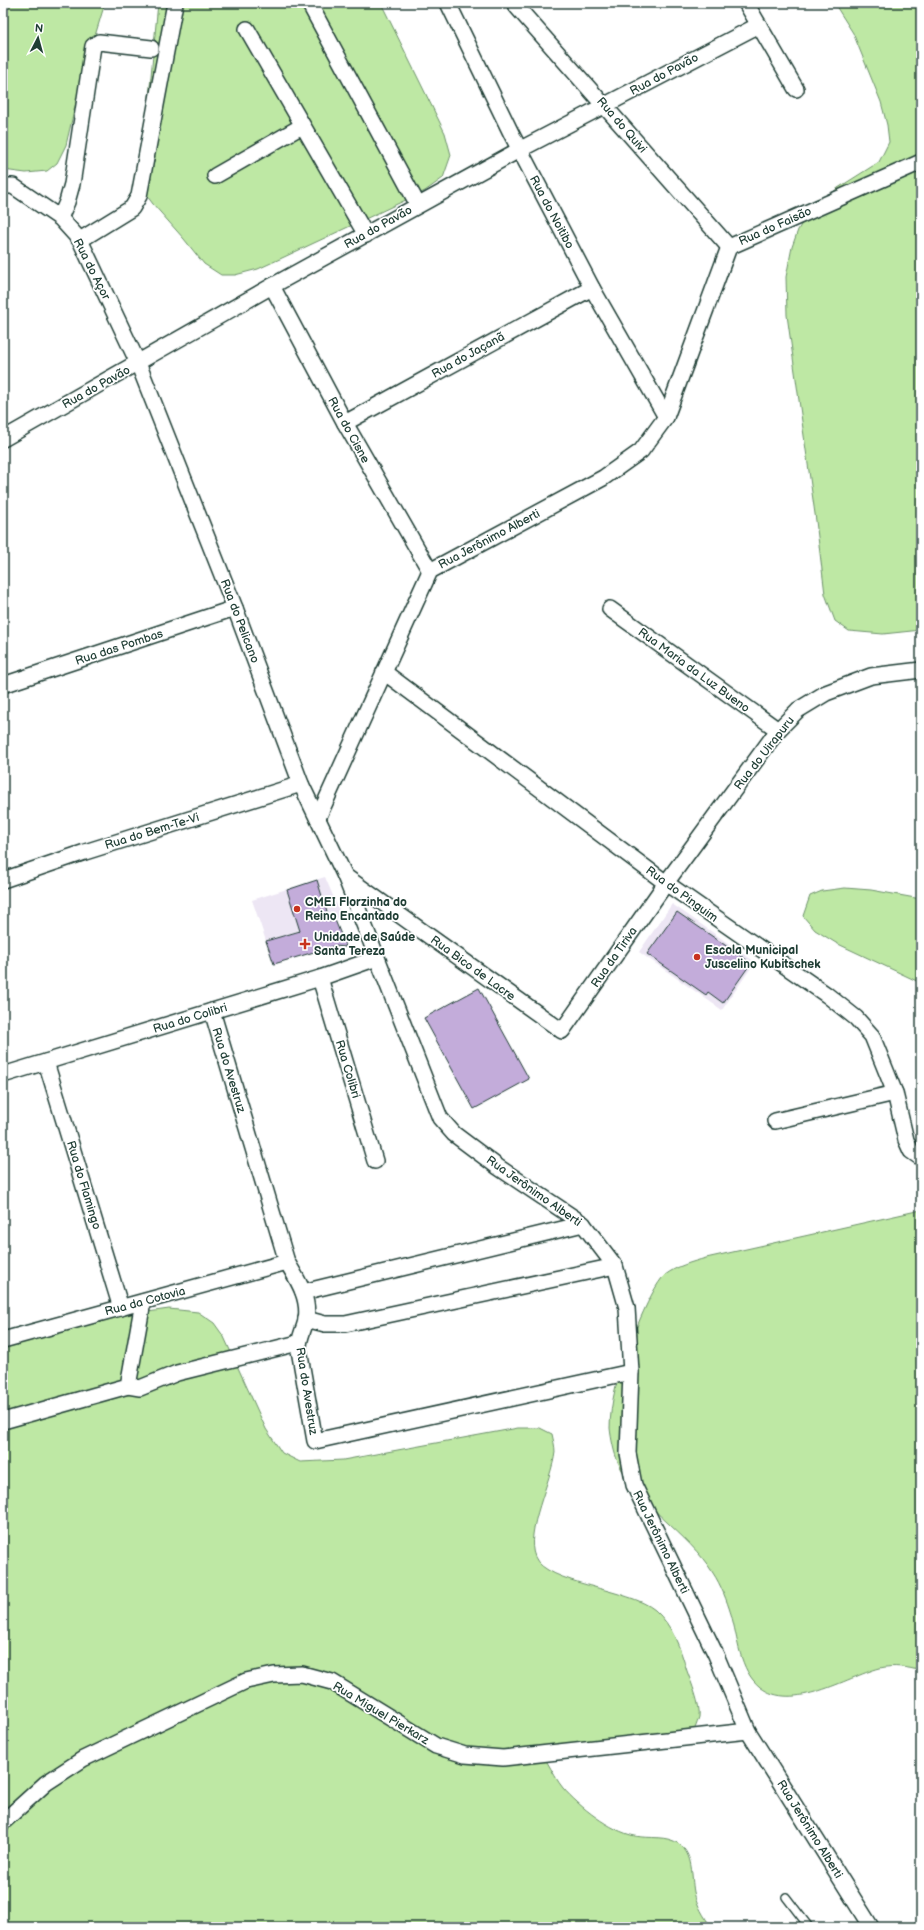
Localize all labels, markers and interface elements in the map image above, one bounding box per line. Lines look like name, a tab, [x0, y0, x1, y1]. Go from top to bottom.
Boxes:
north arrow	[18, 18, 58, 58]
text: N	[34, 22, 44, 35]
street label: Rua do Pavão	[627, 50, 701, 99]
street label: Rua do Quivi	[593, 94, 650, 156]
street label: Rua do Noitibo	[526, 173, 577, 252]
street label: Rua do Pavão	[342, 203, 415, 252]
street label: Rua do Faisão	[736, 204, 814, 249]
street label: Rua do Açor	[70, 236, 114, 303]
street label: Rua do Jaçanã	[429, 329, 507, 382]
street label: Rua do Pavão	[60, 363, 133, 412]
street label: Rua do Cisne	[324, 395, 373, 466]
street label: Rua Jerônimo Alberti	[436, 506, 543, 573]
street label: Rua do Pelicano	[217, 577, 262, 665]
street label: Rua Maria da Luz Bueno	[635, 625, 753, 716]
street label: Rua das Pombas	[73, 626, 165, 669]
street label: Rua do Uirapuru	[731, 714, 798, 793]
street label: Rua do Bem-Te-Vi	[103, 810, 201, 853]
street label: Rua do Pinguim	[643, 863, 721, 926]
place label: CMEI Florzinha do Reino Encantado	[305, 895, 407, 924]
marker: CMEI Florzinha do Reino Encantado	[292, 904, 302, 914]
street label: Rua da Tiriva	[588, 924, 641, 990]
place label: Unidade de Saúde Santa Tereza	[314, 930, 415, 959]
street label: Rua Bico de Lacre	[427, 933, 518, 1004]
marker: Unidade de Saúde Santa Tereza	[299, 938, 311, 950]
place label: Escola Municipal Juscelino Kubitschek	[705, 943, 821, 972]
marker: Escola Municipal Juscelino Kubitschek	[692, 952, 702, 962]
street label: Rua do Colibri	[151, 1000, 229, 1037]
street label: Rua do Avestruz	[208, 1026, 249, 1115]
street label: Rua Colibri	[332, 1038, 364, 1100]
street label: Rua do Flamingo	[63, 1139, 104, 1231]
street label: Rua Jerônimo Alberti	[483, 1153, 584, 1230]
street label: Rua da Cotovia	[103, 1283, 187, 1319]
street label: Rua do Avestruz	[292, 1346, 321, 1436]
street label: Rua Jerônimo Alberti	[629, 1488, 692, 1596]
street label: Rua Miguel Pierkarz	[330, 1679, 432, 1748]
street label: Rua Jerônimo Alberti	[773, 1777, 846, 1881]

